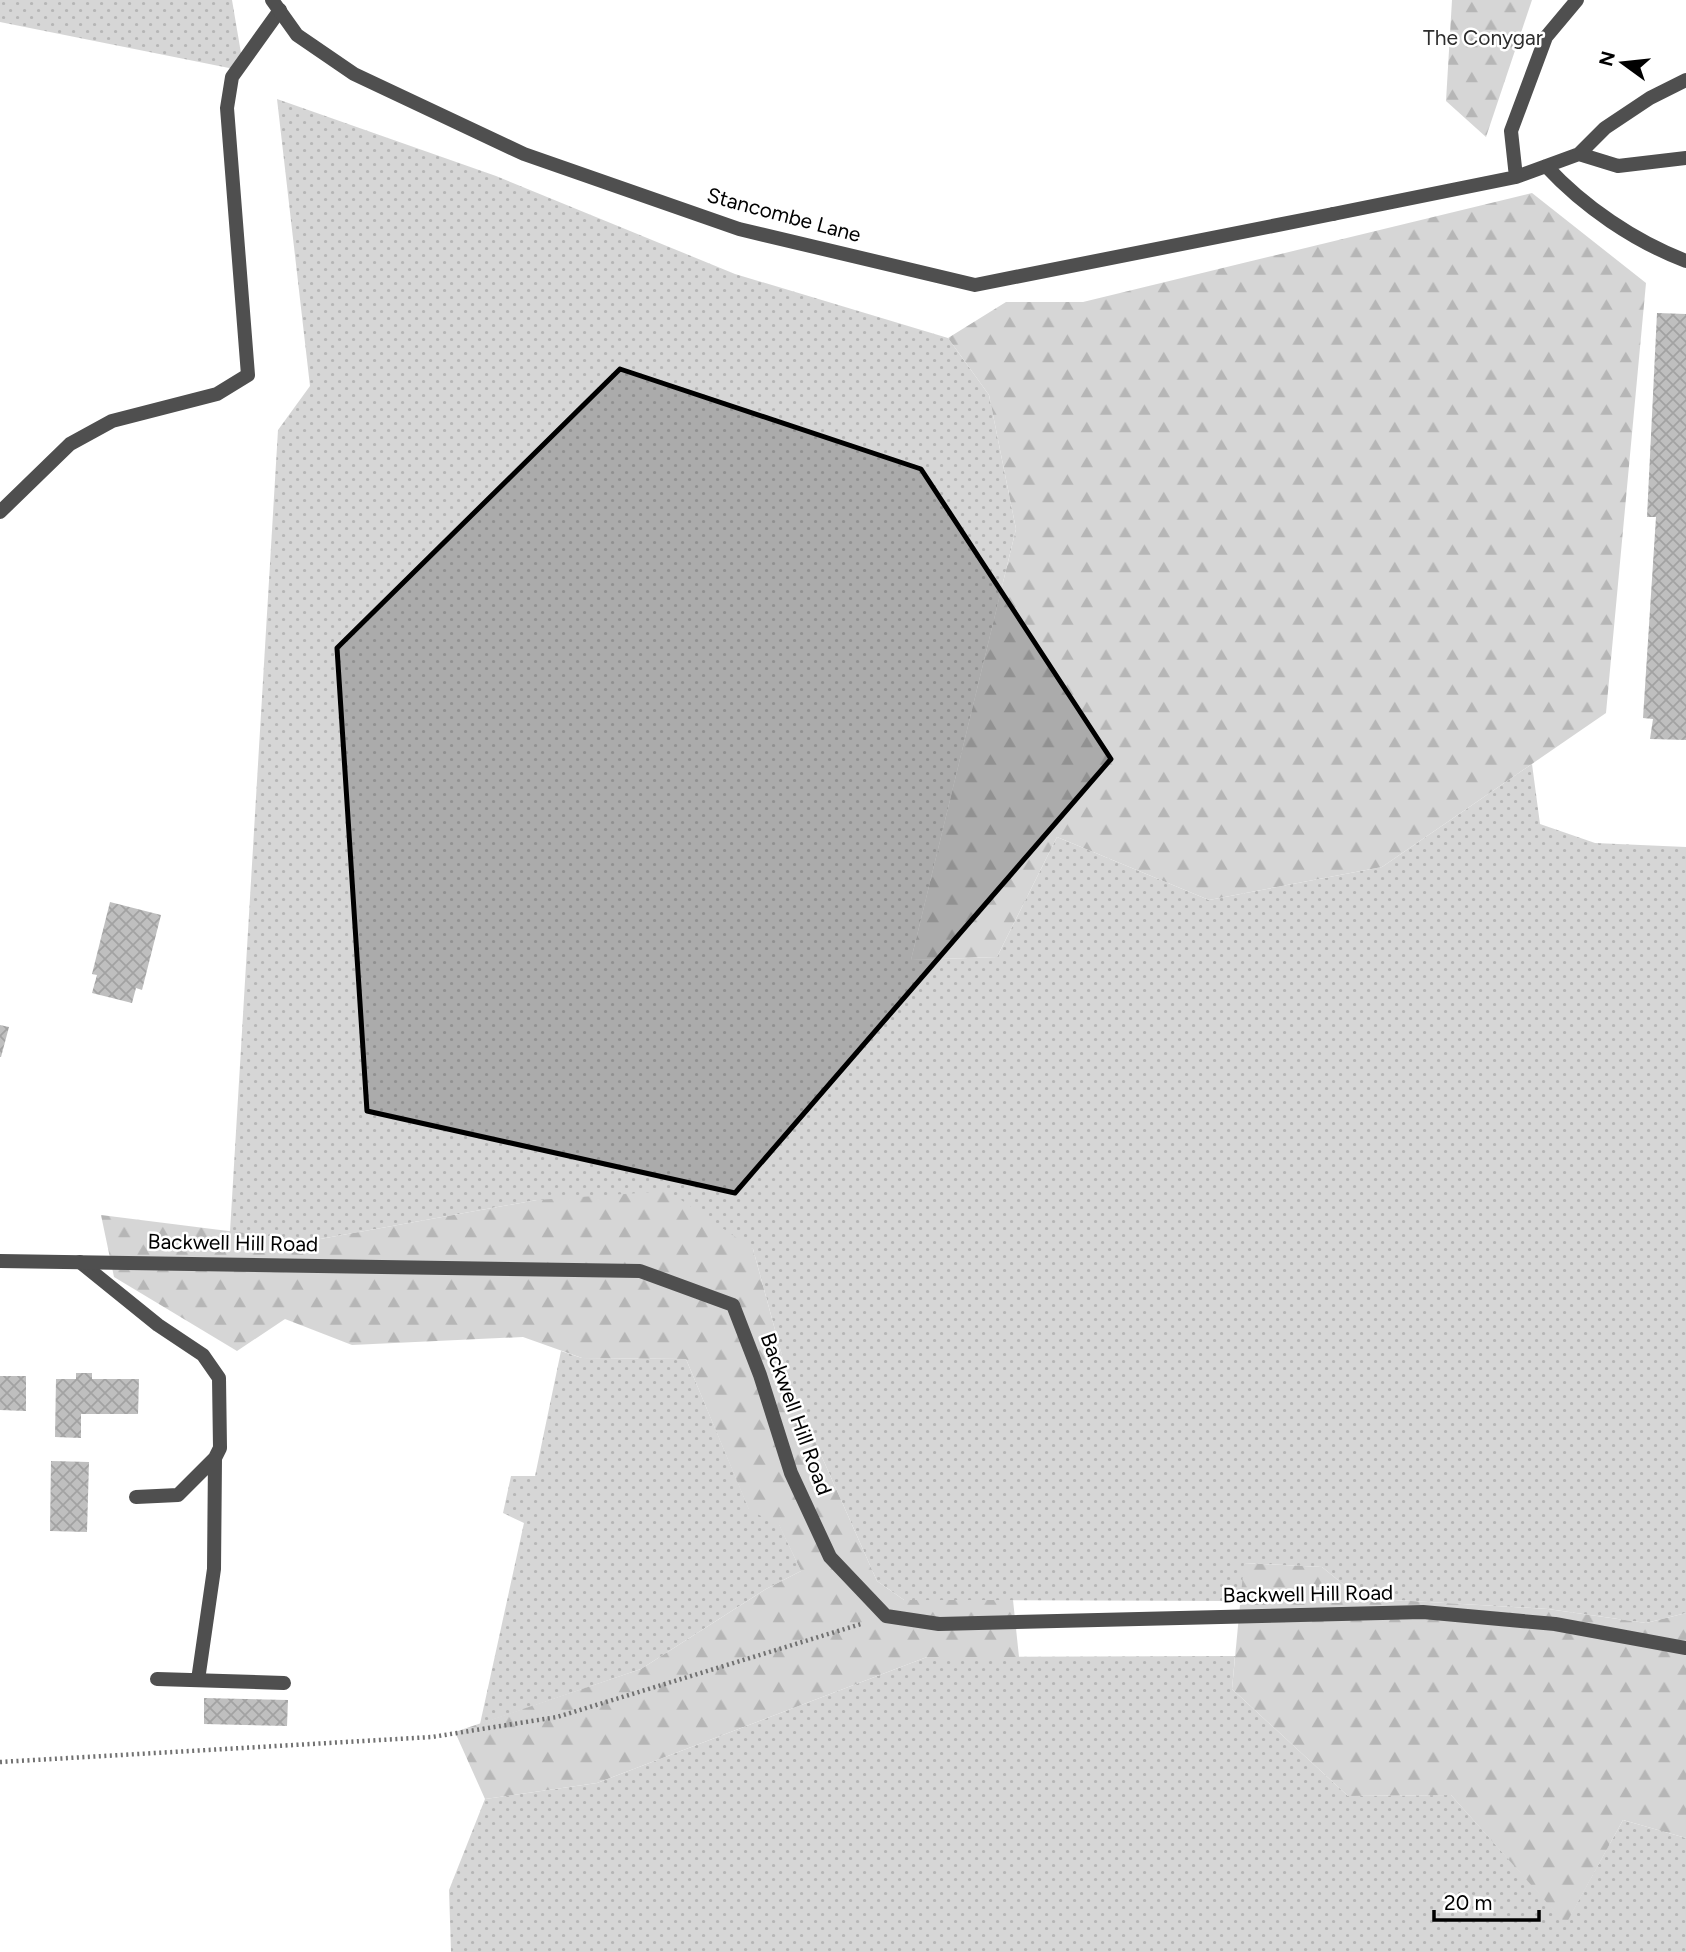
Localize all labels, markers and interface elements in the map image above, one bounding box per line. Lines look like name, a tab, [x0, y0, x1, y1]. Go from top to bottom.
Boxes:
park label: The Conygar	[1423, 25, 1543, 50]
north arrow	[1588, 28, 1658, 98]
text: N	[1594, 49, 1620, 69]
street label: Stancombe Lane	[704, 182, 864, 247]
street label: Backwell Hill Road	[147, 1229, 319, 1256]
street label: Backwell Hill Road	[756, 1329, 837, 1498]
street label: Backwell Hill Road	[1222, 1580, 1394, 1607]
scale bar	[1434, 1878, 1539, 1922]
text: 20 m	[1444, 1890, 1492, 1915]

